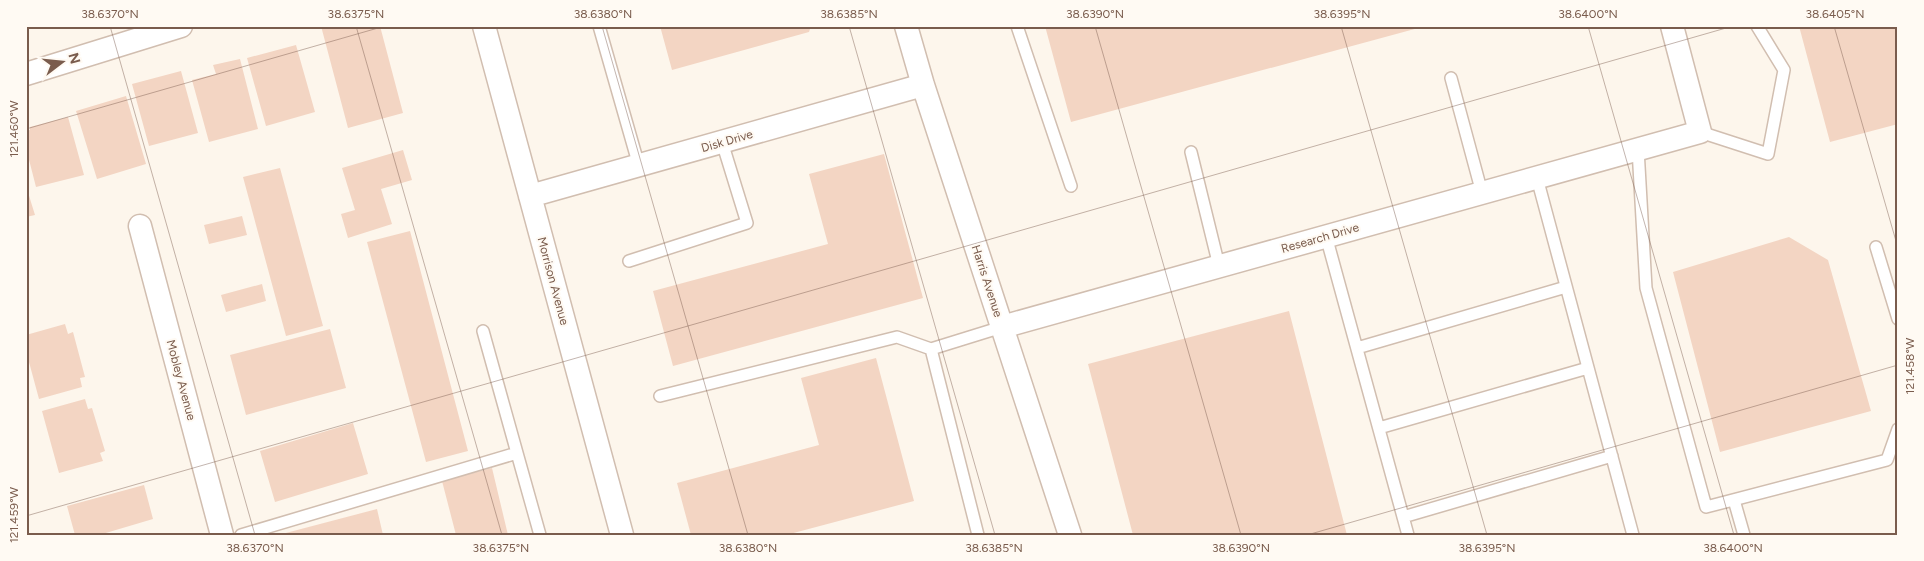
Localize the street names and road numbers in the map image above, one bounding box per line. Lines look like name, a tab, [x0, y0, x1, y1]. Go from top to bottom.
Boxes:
street label: Disk Drive	[700, 127, 755, 155]
street label: Research Drive	[1279, 220, 1361, 256]
street label: Morrison Avenue	[534, 235, 572, 327]
street label: Harris Avenue	[969, 243, 1005, 319]
street label: Mobley Avenue	[163, 338, 199, 422]

